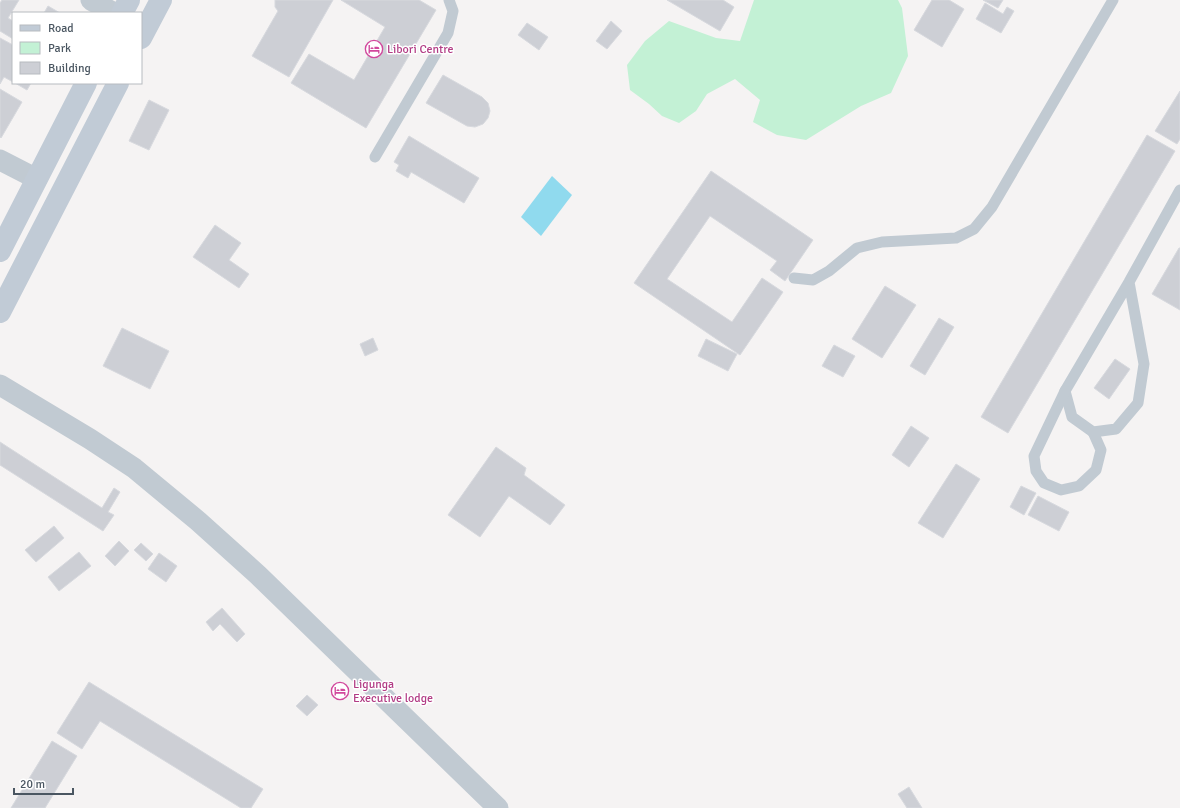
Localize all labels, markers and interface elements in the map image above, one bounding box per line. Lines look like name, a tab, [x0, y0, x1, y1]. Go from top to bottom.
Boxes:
legend	[12, 12, 142, 84]
text: Road	[48, 21, 74, 36]
hotel icon: Libori Centre	[364, 39, 384, 59]
text: Park	[48, 41, 71, 56]
place label: Libori Centre	[387, 42, 453, 57]
text: Building	[48, 61, 91, 76]
place label: Ligunga Executive lodge	[353, 677, 433, 706]
hotel icon: Ligunga Executive lodge	[330, 681, 350, 701]
scale bar	[14, 770, 73, 796]
text: 20 m	[20, 777, 45, 792]

